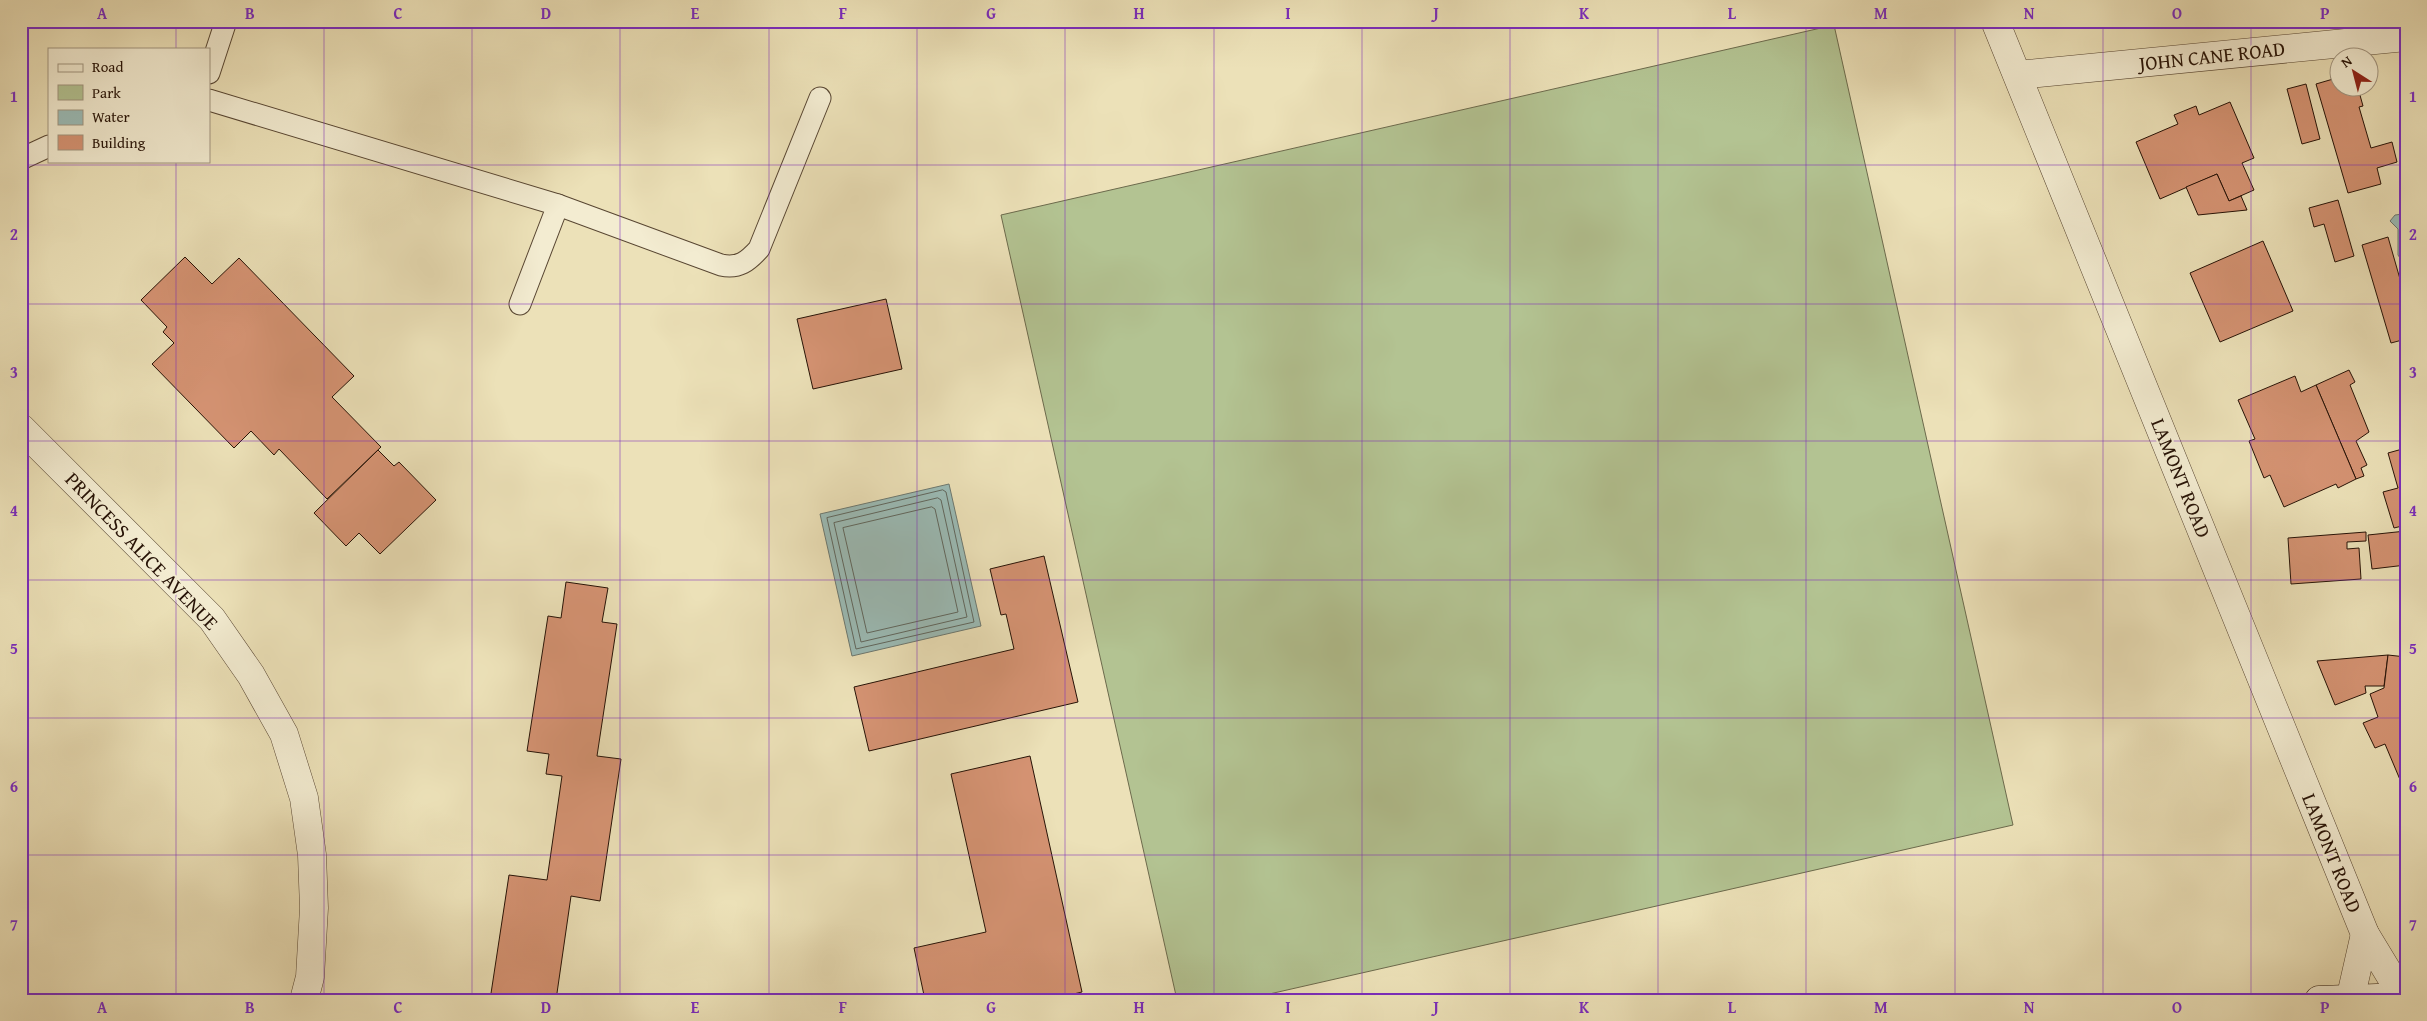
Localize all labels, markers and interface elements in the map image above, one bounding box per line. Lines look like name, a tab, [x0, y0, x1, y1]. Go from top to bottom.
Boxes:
text: A	[97, 1, 108, 25]
text: B	[245, 1, 255, 25]
text: C	[393, 1, 403, 25]
text: D	[541, 1, 551, 25]
text: E	[691, 1, 700, 25]
text: F	[839, 1, 847, 25]
text: G	[986, 1, 996, 25]
text: H	[1133, 1, 1145, 25]
text: I	[1285, 1, 1291, 25]
text: J	[1430, 1, 1439, 25]
text: K	[1579, 1, 1590, 25]
text: L	[1728, 1, 1737, 25]
text: M	[1874, 1, 1888, 25]
text: N	[2024, 1, 2035, 25]
text: O	[2172, 1, 2182, 25]
text: P	[2320, 1, 2330, 25]
street label: JOHN CANE ROAD	[2135, 33, 2286, 78]
legend	[48, 48, 210, 162]
north arrow	[2330, 48, 2380, 98]
text: N	[2337, 50, 2357, 72]
text: Road	[92, 56, 123, 77]
text: Park	[92, 82, 121, 103]
text: 1	[10, 84, 18, 108]
text: 1	[2409, 84, 2417, 108]
text: Water	[92, 106, 130, 127]
text: Building	[92, 132, 146, 153]
text: 2	[10, 222, 18, 246]
text: 2	[2409, 222, 2417, 246]
text: 3	[10, 360, 18, 384]
text: 3	[2409, 360, 2417, 384]
street label: LAMONT ROAD	[2144, 414, 2219, 542]
street label: PRINCESS ALICE AVENUE	[59, 465, 226, 636]
text: 4	[10, 498, 18, 522]
text: 4	[2409, 498, 2417, 522]
text: 5	[10, 636, 18, 660]
text: 5	[2409, 636, 2417, 660]
text: 6	[10, 774, 18, 798]
text: 6	[2409, 774, 2417, 798]
street label: LAMONT ROAD	[2295, 789, 2370, 917]
text: 7	[10, 912, 18, 936]
text: 7	[2409, 912, 2417, 936]
text: A	[97, 995, 108, 1019]
text: B	[245, 995, 255, 1019]
text: C	[393, 995, 403, 1019]
text: D	[541, 995, 551, 1019]
text: E	[691, 995, 700, 1019]
text: F	[839, 995, 847, 1019]
text: G	[986, 995, 996, 1019]
text: H	[1133, 995, 1145, 1019]
text: I	[1285, 995, 1291, 1019]
text: J	[1430, 995, 1439, 1019]
text: K	[1579, 995, 1590, 1019]
text: L	[1728, 995, 1737, 1019]
text: M	[1874, 995, 1888, 1019]
text: N	[2024, 995, 2035, 1019]
text: O	[2172, 995, 2182, 1019]
text: P	[2320, 995, 2330, 1019]

